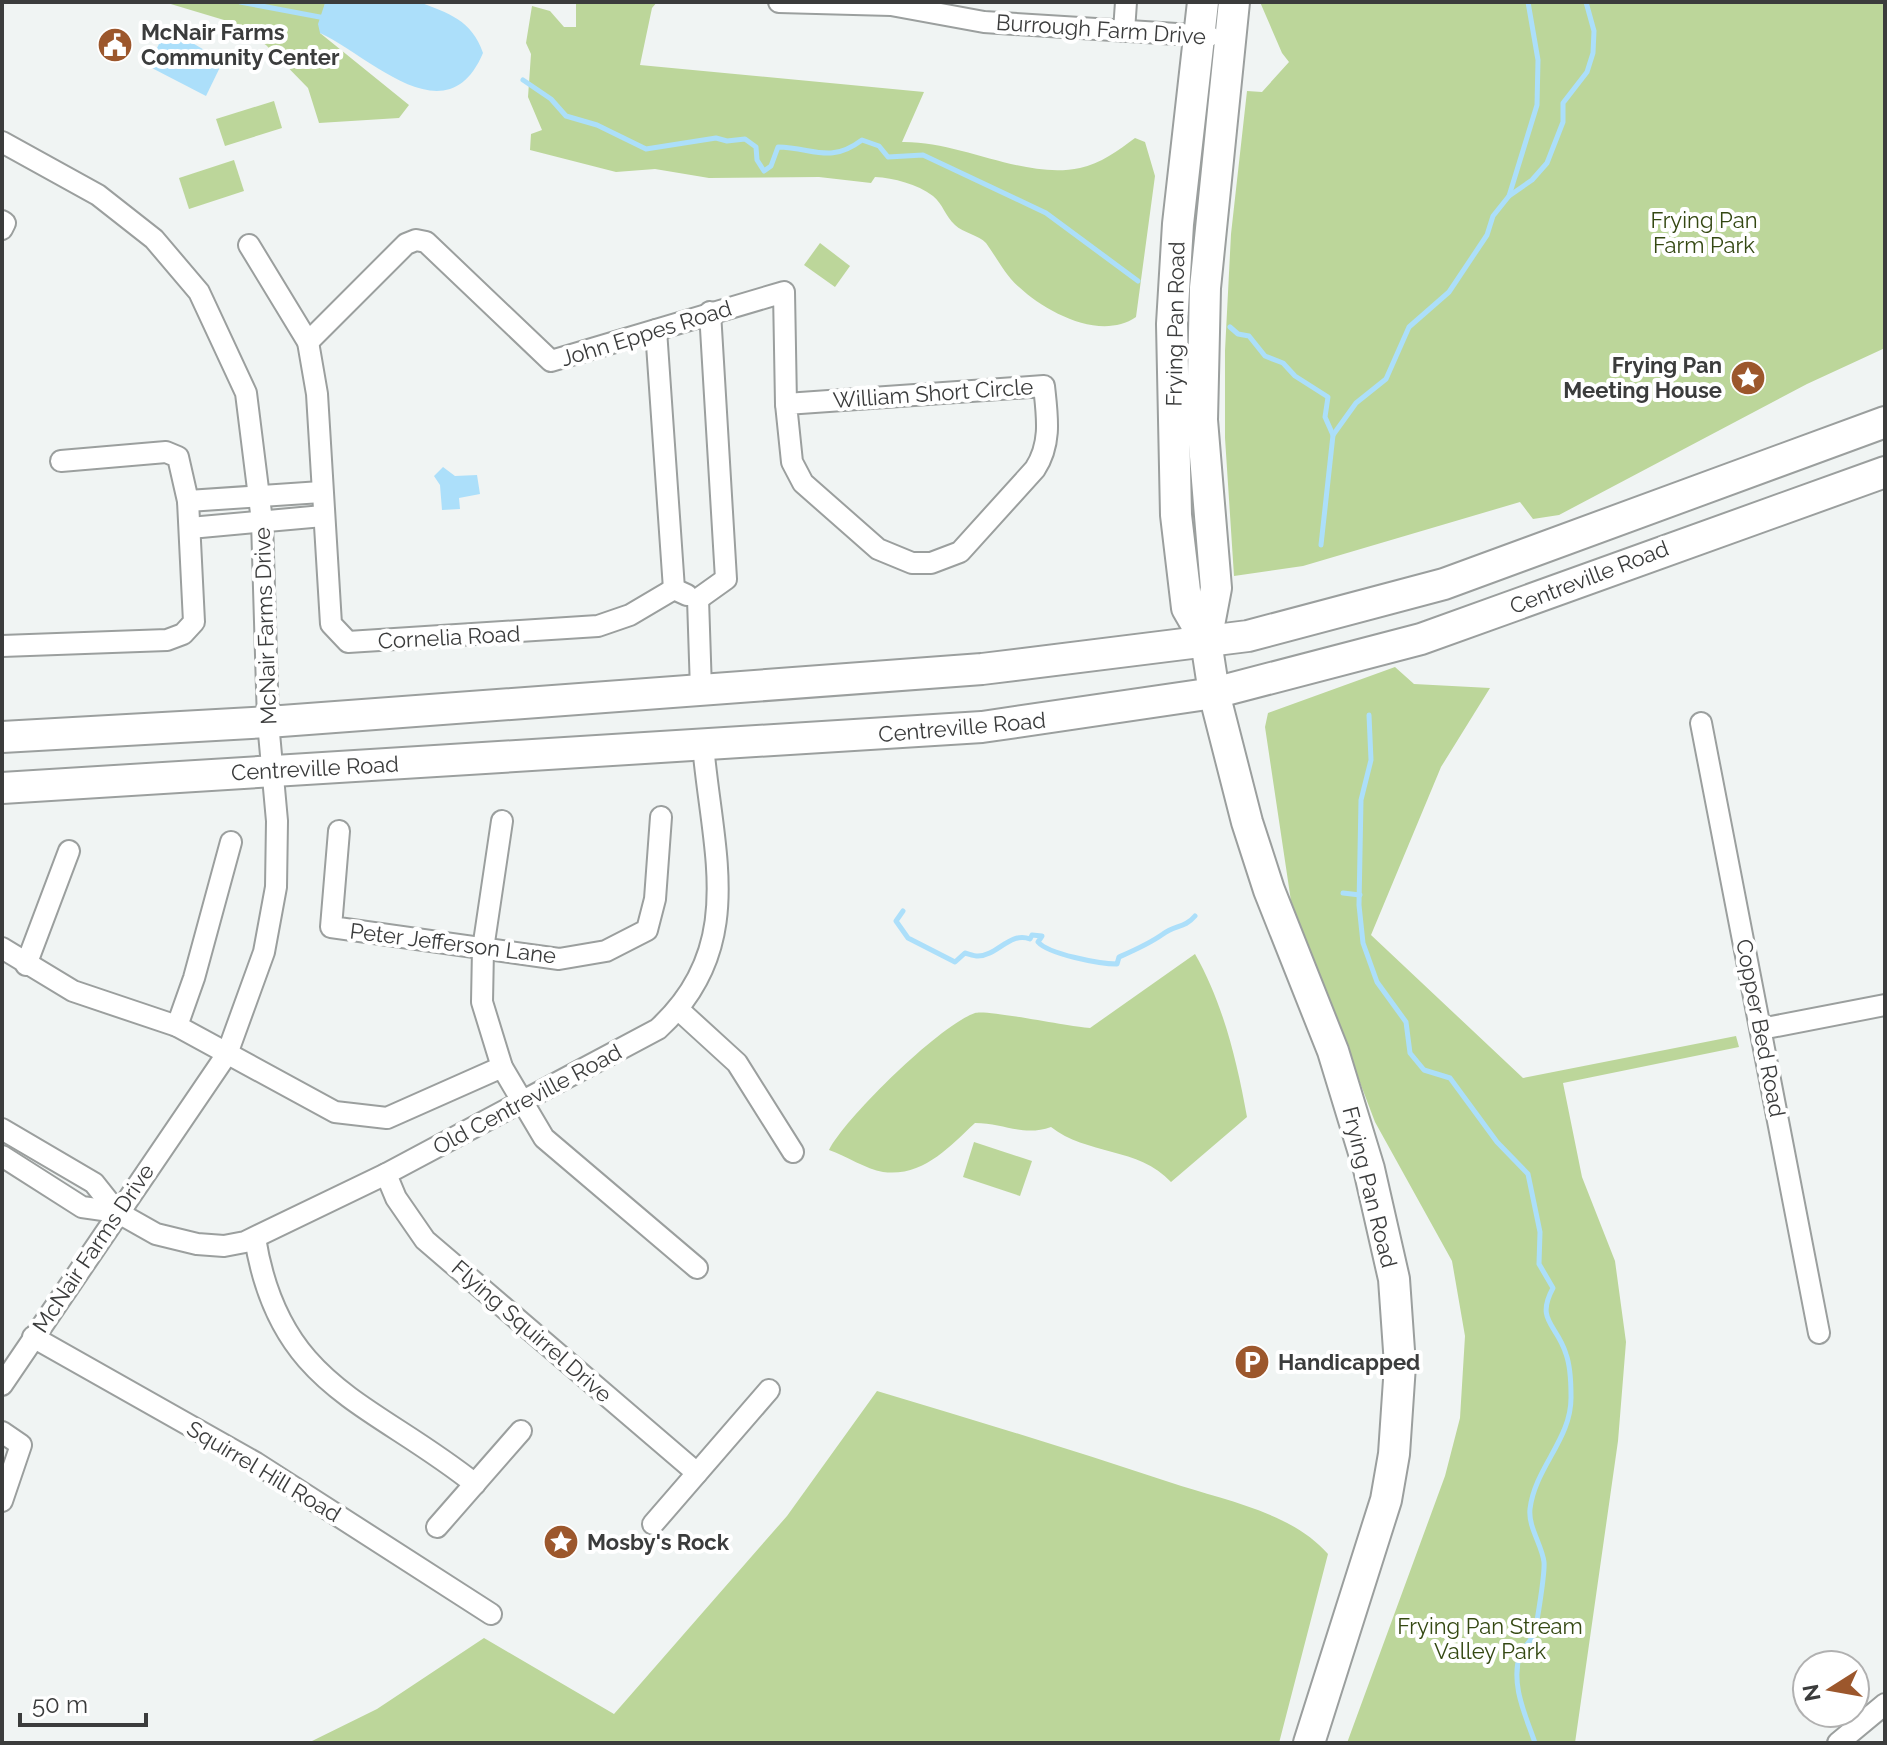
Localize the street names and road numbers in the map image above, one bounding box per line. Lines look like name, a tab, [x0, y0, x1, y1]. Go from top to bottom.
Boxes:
street label: Burrough Farm Drive	[995, 9, 1207, 49]
street label: Frying Pan Road	[1161, 241, 1189, 407]
street label: John Eppes Road	[558, 295, 734, 371]
street label: William Short Circle	[832, 373, 1034, 413]
street label: McNair Farms Drive	[249, 527, 281, 725]
street label: Centreville Road	[1506, 535, 1672, 619]
street label: Cornelia Road	[377, 620, 521, 654]
street label: Centreville Road	[877, 707, 1047, 747]
street label: Centreville Road	[231, 751, 399, 785]
street label: Peter Jefferson Lane	[348, 917, 558, 969]
street label: Copper Bed Road	[1731, 937, 1791, 1119]
street label: Old Centreville Road	[428, 1038, 626, 1160]
street label: Frying Pan Road	[1337, 1104, 1403, 1270]
street label: McNair Farms Drive	[27, 1159, 159, 1337]
street label: Flying Squirrel Drive	[447, 1254, 617, 1408]
street label: Squirrel Hill Road	[183, 1415, 345, 1527]

